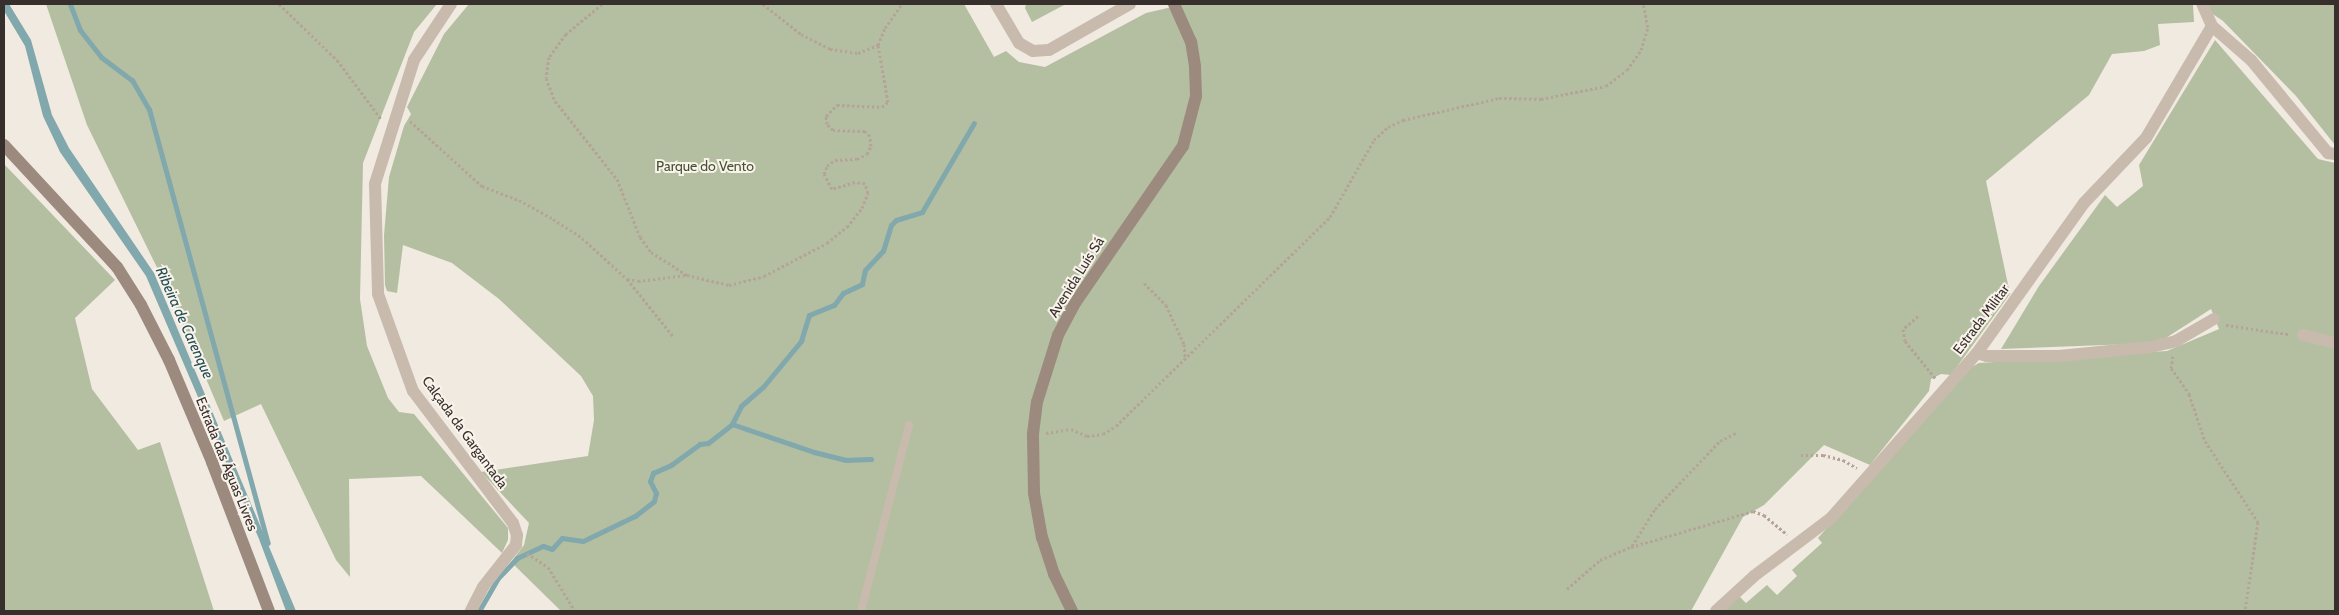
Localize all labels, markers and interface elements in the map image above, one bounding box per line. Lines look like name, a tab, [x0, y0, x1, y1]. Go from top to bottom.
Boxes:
park label: Parque do Vento	[656, 158, 754, 174]
street label: Avenida Luís Sá	[1045, 234, 1107, 320]
water label: Ribeira de Carenque	[151, 264, 217, 382]
street label: Estrada Militar	[1949, 281, 2013, 357]
street label: Calçada da Gargantada	[419, 373, 511, 491]
street label: Estrada das Águas Livres	[192, 395, 262, 533]

